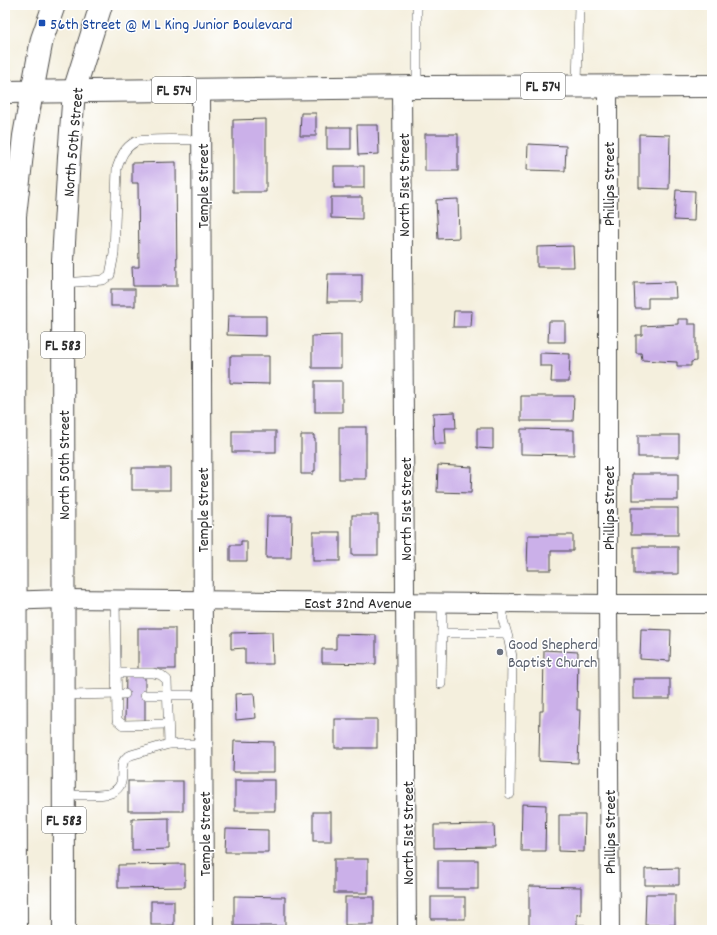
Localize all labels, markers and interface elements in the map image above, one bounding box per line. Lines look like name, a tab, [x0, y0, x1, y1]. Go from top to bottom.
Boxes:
place label: 56th Street @ M L King Junior Boulevard	[50, 14, 293, 37]
marker: 56th Street @ M L King Junior Boulevard	[37, 18, 47, 28]
road number: FL 574	[521, 73, 565, 99]
road number: FL 574	[152, 77, 196, 103]
street label: North 50th Street	[58, 86, 91, 198]
street label: North 51st Street	[394, 133, 417, 237]
street label: Phillips Street	[599, 142, 622, 226]
street label: Temple Street	[193, 143, 216, 229]
road number: FL 583	[41, 332, 85, 358]
street label: North 50th Street	[54, 410, 77, 520]
street label: North 51st Street	[396, 457, 419, 561]
street label: Phillips Street	[599, 466, 622, 550]
street label: Temple Street	[193, 467, 216, 553]
street label: East 32nd Avenue	[304, 593, 412, 616]
place label: Good Shepherd Baptist Church	[508, 634, 598, 675]
marker: Good Shepherd Baptist Church	[495, 647, 505, 657]
street label: North 51st Street	[398, 781, 421, 885]
street label: Phillips Street	[600, 790, 623, 874]
street label: Temple Street	[195, 791, 218, 877]
road number: FL 583	[42, 807, 86, 833]

